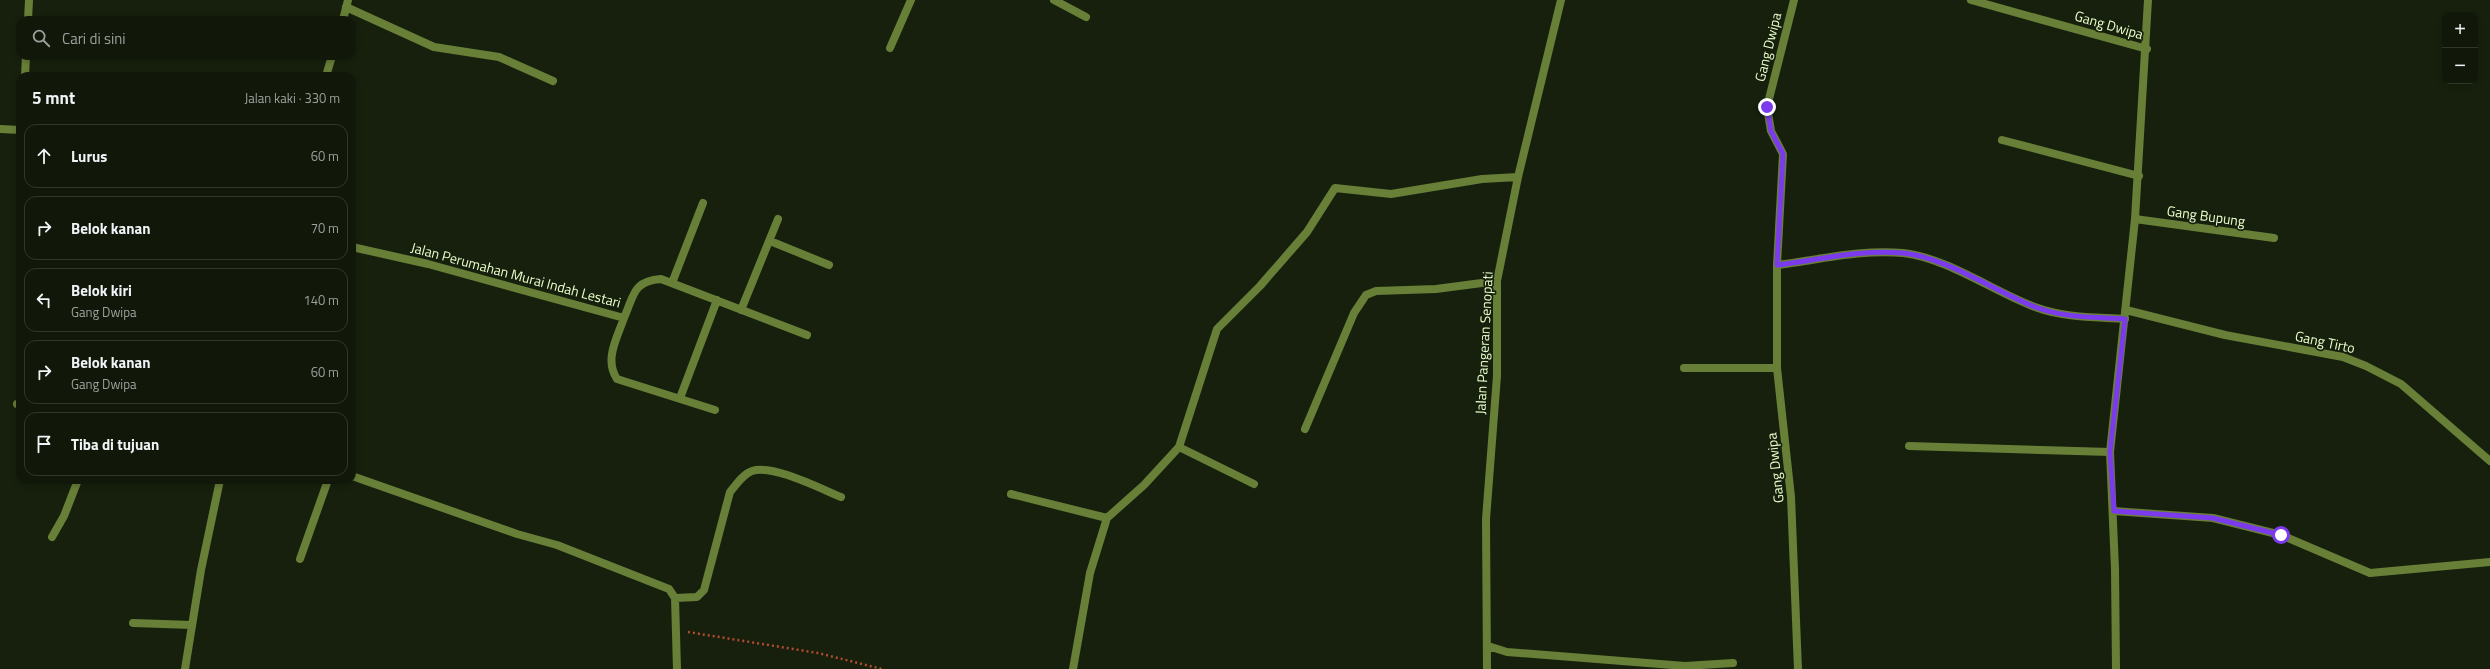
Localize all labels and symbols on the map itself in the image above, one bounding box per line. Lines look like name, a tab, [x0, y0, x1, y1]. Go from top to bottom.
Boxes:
street label: Gang Dwipa	[2072, 5, 2146, 44]
street label: Gang Dwipa	[1749, 10, 1786, 84]
route end	[1758, 98, 1776, 116]
street label: Gang Bupung	[2165, 200, 2247, 231]
street label: Jalan Perumahan Murai Indah Lestari	[409, 236, 623, 313]
street label: Jalan Pangeran Senopati	[1469, 271, 1498, 415]
street label: Gang Tirto	[2293, 325, 2357, 358]
street label: Gang Dwipa	[1760, 432, 1789, 504]
route start	[2272, 526, 2290, 544]

